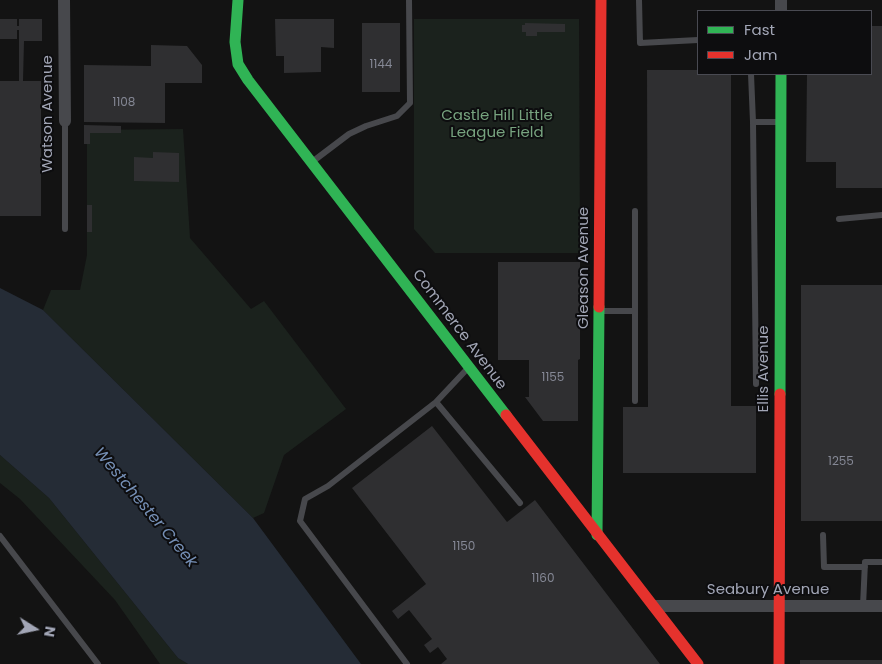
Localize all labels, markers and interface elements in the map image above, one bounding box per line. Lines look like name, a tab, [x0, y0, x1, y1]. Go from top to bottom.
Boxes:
legend	[697, 10, 872, 75]
text: Fast	[744, 19, 775, 40]
text: Jam	[744, 44, 778, 65]
street label: Watson Avenue	[39, 55, 57, 173]
house number: 1144	[370, 58, 392, 72]
house number: 1108	[113, 96, 135, 110]
park label: Castle Hill Little League Field	[441, 107, 553, 142]
street label: Gleason Avenue	[575, 207, 593, 329]
street label: Commerce Avenue	[408, 266, 510, 394]
street label: Ellis Avenue	[755, 326, 773, 412]
house number: 1155	[542, 371, 564, 385]
water label: Westchester Creek	[89, 444, 201, 572]
house number: 1255	[828, 455, 854, 469]
house number: 1150	[453, 540, 475, 554]
house number: 1160	[532, 572, 554, 586]
street label: Seabury Avenue	[707, 581, 829, 599]
north arrow	[10, 604, 60, 654]
text: N	[39, 625, 61, 639]

